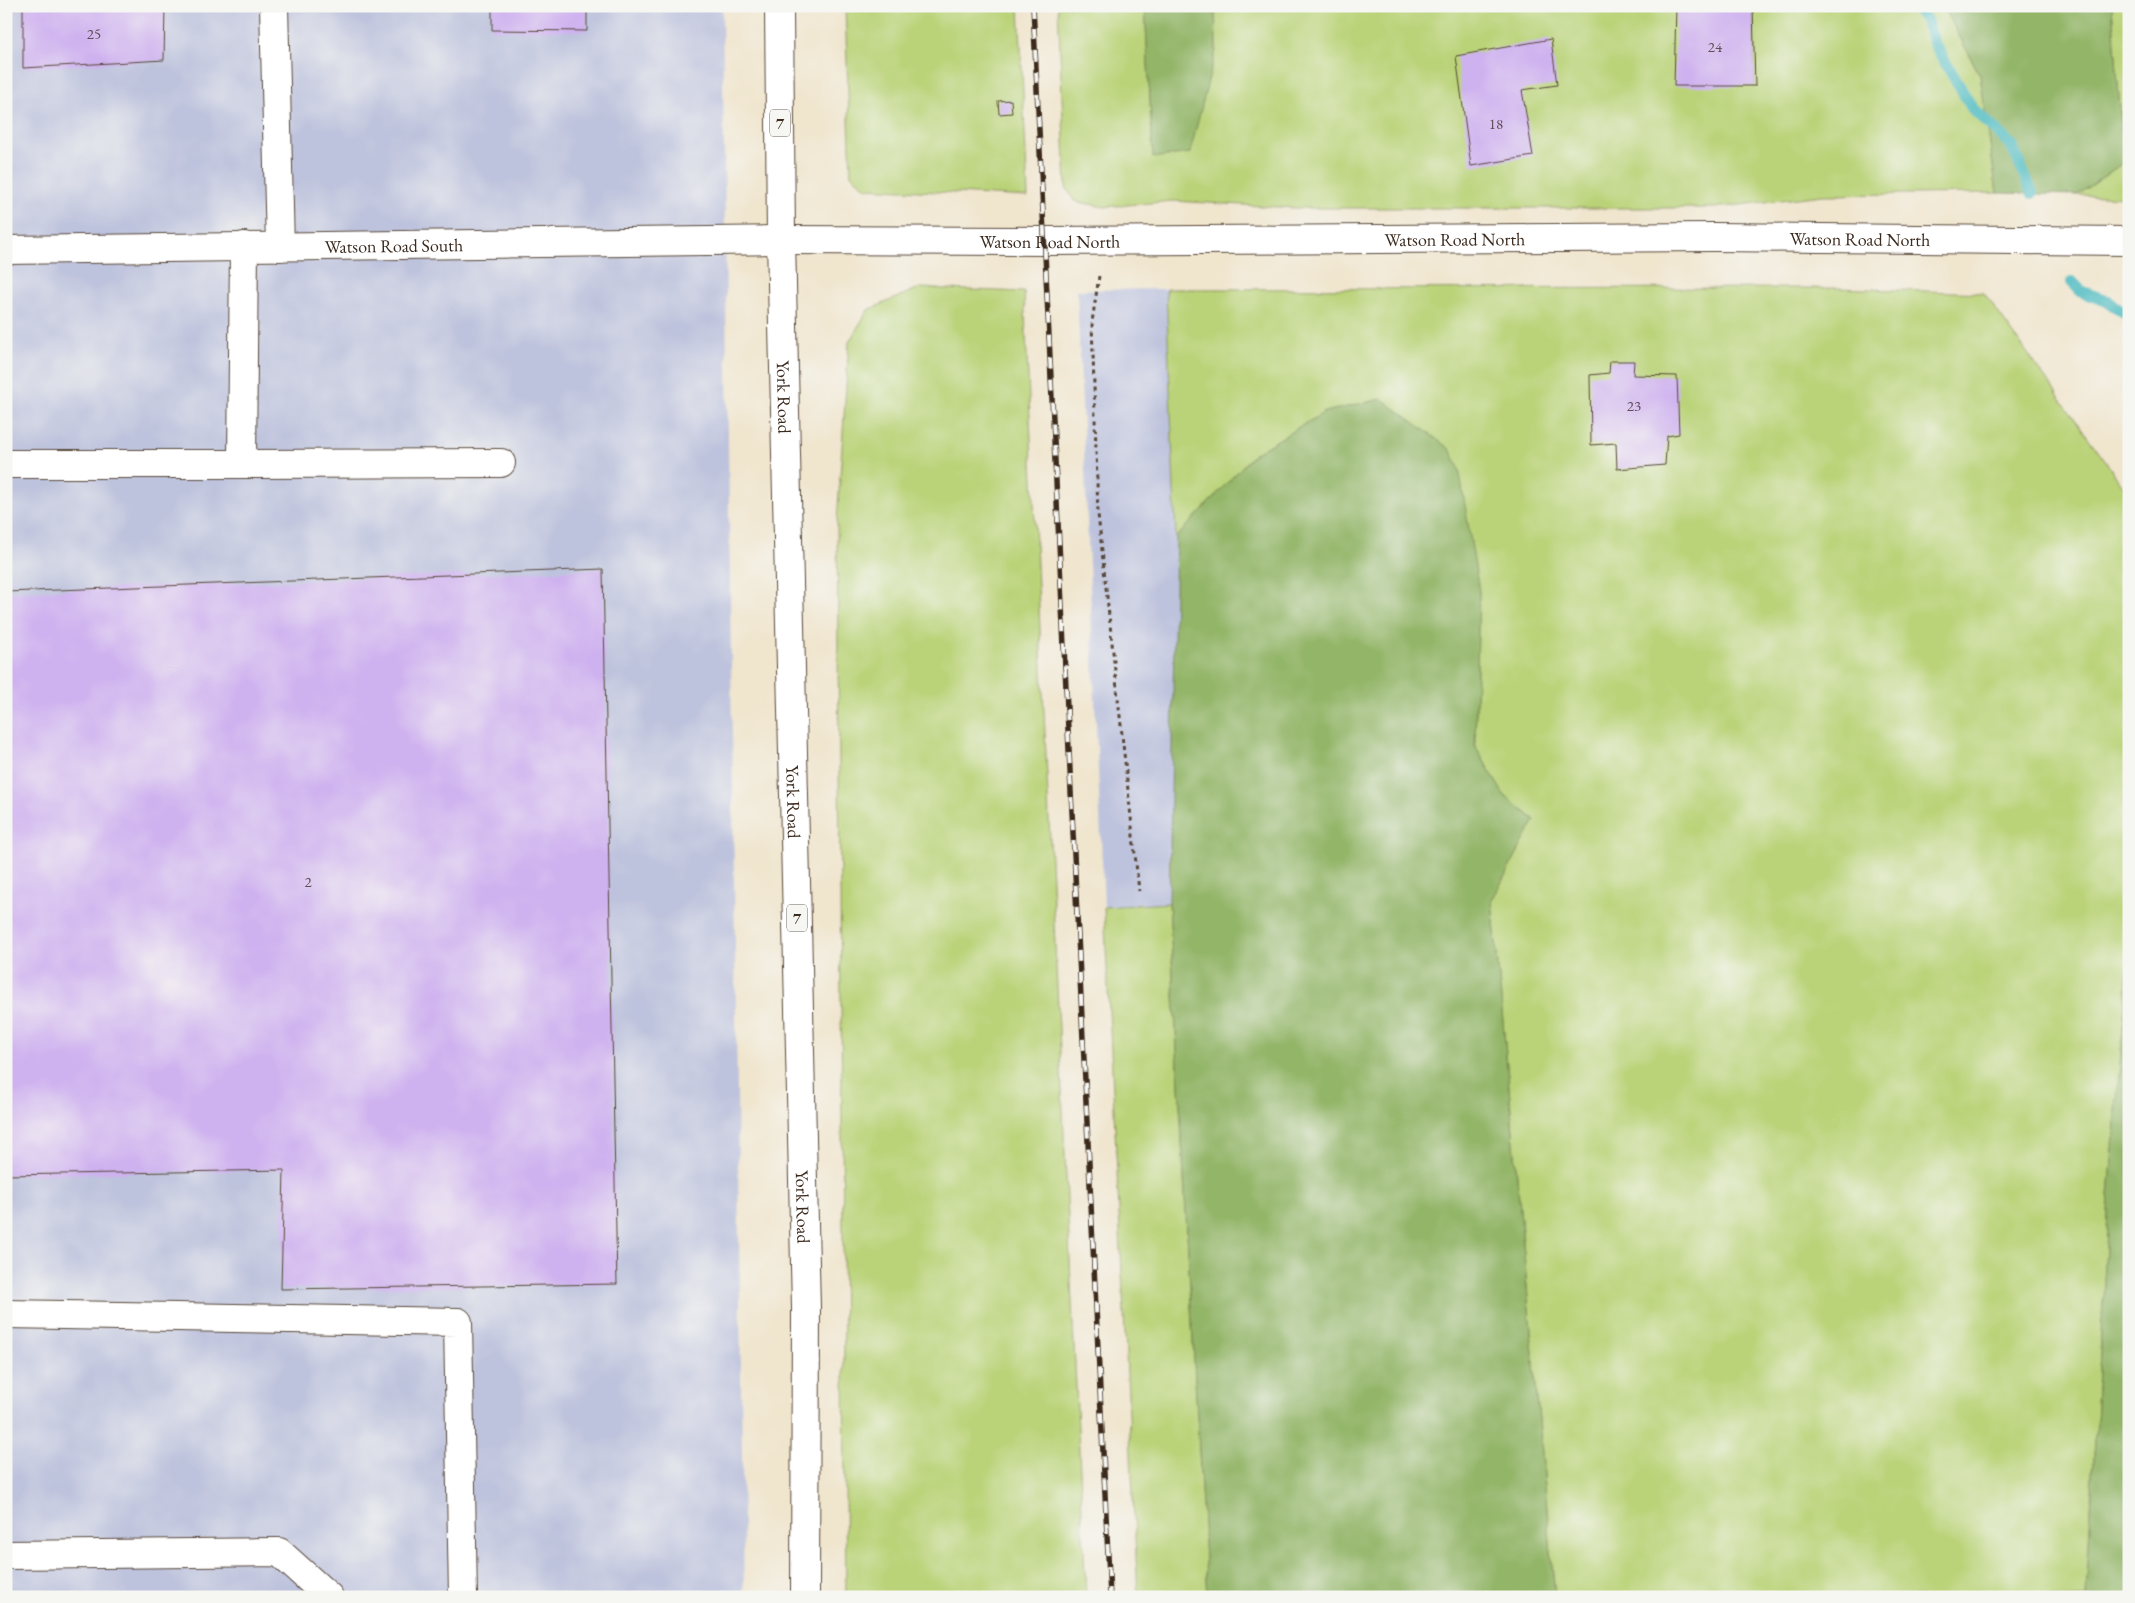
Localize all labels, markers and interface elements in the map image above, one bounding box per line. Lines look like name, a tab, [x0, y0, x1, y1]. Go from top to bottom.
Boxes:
house number: 25	[87, 24, 101, 43]
house number: 24	[1708, 37, 1723, 56]
road number: 7	[770, 110, 790, 136]
house number: 18	[1489, 114, 1503, 133]
street label: Watson Road North	[1789, 226, 1930, 251]
street label: Watson Road North	[1384, 227, 1525, 250]
street label: Watson Road North	[979, 229, 1120, 253]
street label: Watson Road South	[325, 233, 463, 257]
street label: York Road	[772, 360, 797, 435]
house number: 23	[1627, 396, 1641, 415]
street label: York Road	[782, 765, 807, 840]
house number: 2	[304, 872, 312, 891]
road number: 7	[787, 904, 807, 931]
street label: York Road	[791, 1170, 816, 1245]

